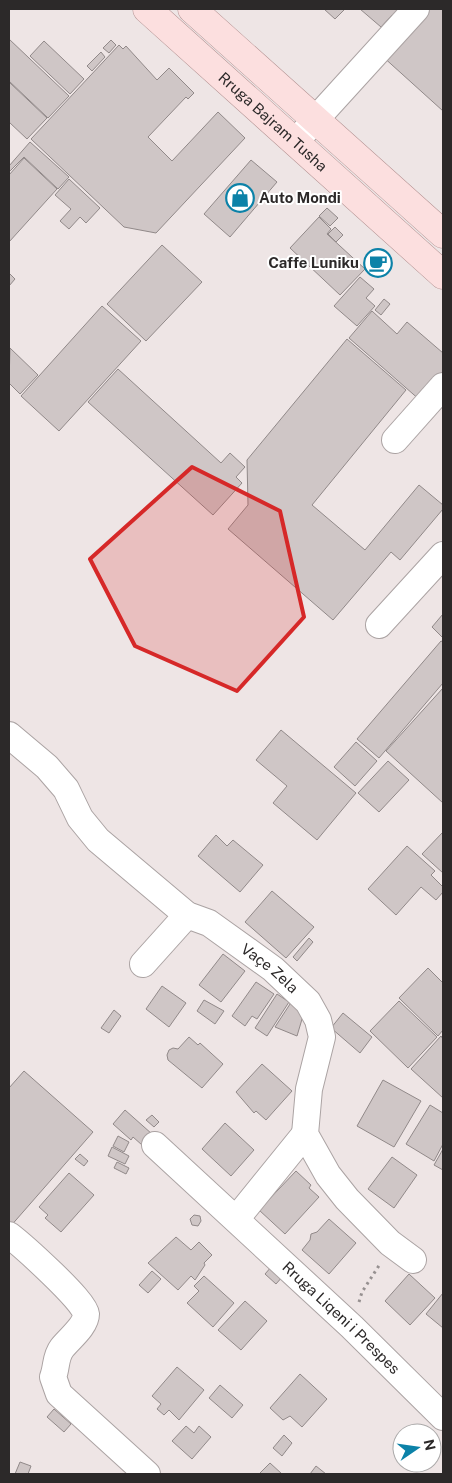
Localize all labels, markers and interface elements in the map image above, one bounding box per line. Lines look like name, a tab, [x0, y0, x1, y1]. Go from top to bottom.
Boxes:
street label: Rruga Bajram Tusha	[215, 68, 331, 175]
shop icon: Auto Mondi	[225, 183, 255, 213]
place label: Auto Mondi	[259, 189, 341, 206]
cafe icon: Caffe Luniku	[363, 248, 393, 278]
place label: Caffe Luniku	[268, 254, 359, 271]
street label: Vaçe Zela	[238, 940, 302, 996]
street label: Rruga Liqeni i Prespes	[279, 1258, 403, 1377]
north arrow	[392, 1423, 442, 1473]
text: N	[421, 1438, 439, 1452]

